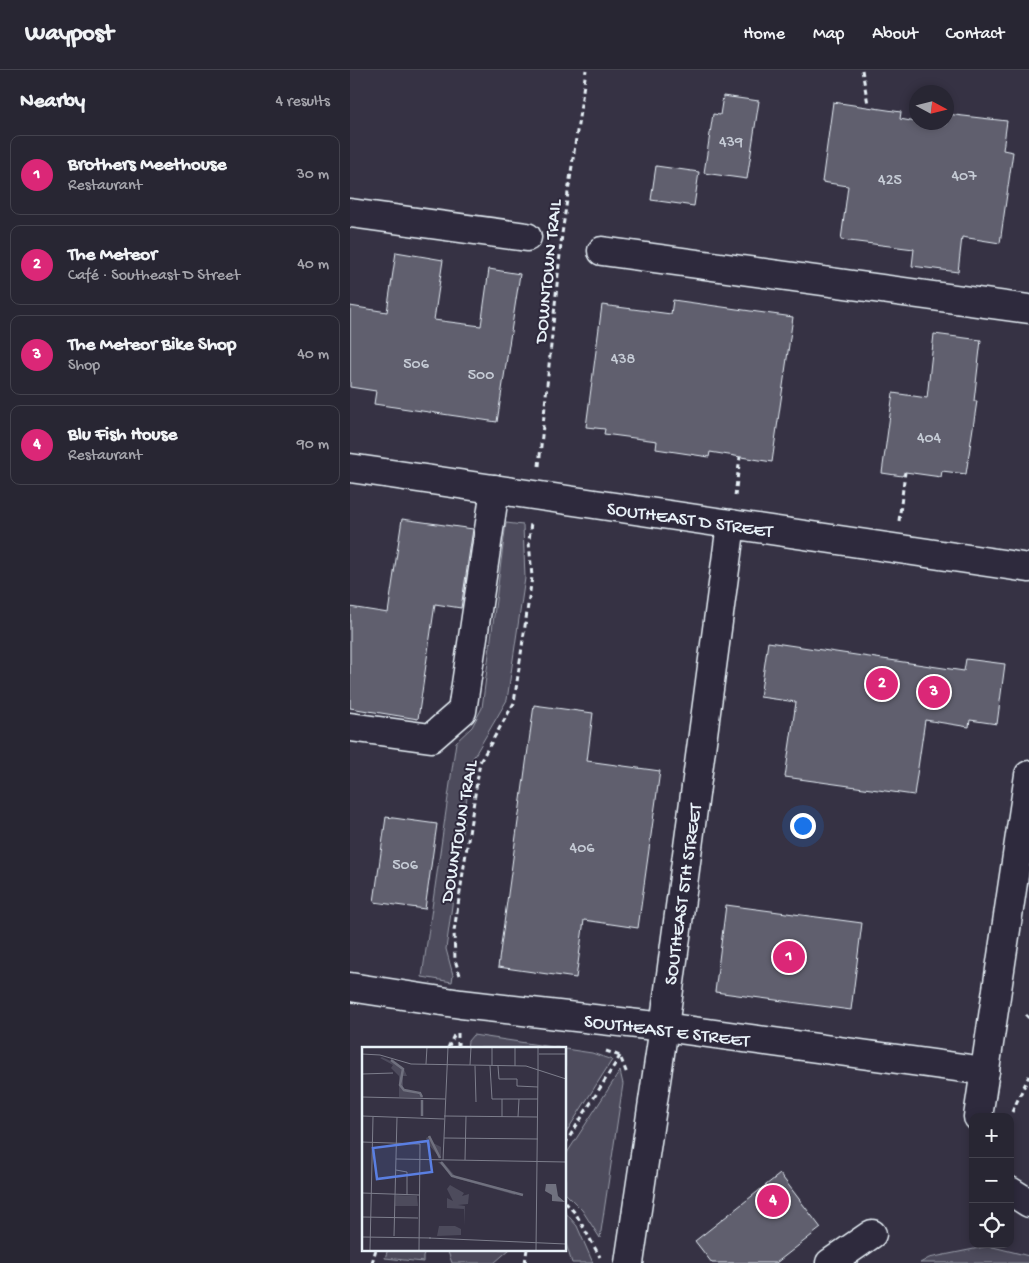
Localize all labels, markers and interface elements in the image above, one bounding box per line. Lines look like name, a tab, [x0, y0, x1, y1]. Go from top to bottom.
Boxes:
text: Waypost	[25, 20, 113, 49]
text: Home	[743, 24, 785, 45]
text: Map	[813, 24, 844, 45]
text: About	[872, 24, 918, 45]
text: Contact	[946, 24, 1004, 45]
north arrow	[909, 85, 954, 130]
text: Nearby	[20, 90, 85, 115]
text: 4 results	[275, 93, 330, 112]
house number: 439	[719, 134, 743, 153]
text: Brothers Meethouse	[68, 154, 227, 177]
text: 1	[34, 166, 40, 185]
text: 30 m	[296, 166, 329, 185]
house number: 407	[952, 168, 977, 187]
house number: 425	[878, 172, 902, 191]
text: Restaurant	[68, 177, 142, 196]
street label: DOWNTOWN TRAIL	[530, 197, 569, 346]
text: The Meteor	[68, 244, 157, 267]
text: 2	[33, 256, 41, 275]
text: 40 m	[297, 256, 329, 275]
text: Café · Southeast D Street	[68, 267, 240, 286]
text: The Meteor Bike Shop	[68, 334, 236, 357]
text: 3	[33, 346, 41, 365]
text: 40 m	[297, 346, 329, 365]
house number: 438	[611, 351, 636, 370]
house number: 506	[403, 356, 430, 375]
text: Shop	[68, 357, 100, 376]
house number: 500	[468, 367, 494, 386]
text: Blu Fish House	[68, 424, 177, 447]
house number: 404	[917, 430, 942, 449]
text: 4	[33, 436, 41, 455]
text: 90 m	[297, 436, 329, 455]
text: Restaurant	[68, 447, 142, 466]
street label: SOUTHEAST D STREET	[605, 498, 774, 545]
pin: 2	[866, 665, 898, 703]
pin: 3	[918, 673, 950, 711]
street label: DOWNTOWN TRAIL	[436, 758, 484, 907]
street label: SOUTHEAST 5TH STREET	[660, 802, 709, 987]
your location	[790, 813, 816, 839]
house number: 406	[570, 840, 595, 859]
house number: 506	[392, 857, 419, 876]
pin: 1	[773, 938, 805, 976]
street label: SOUTHEAST E STREET	[583, 1011, 751, 1054]
inset map	[362, 1047, 566, 1250]
map controls	[969, 1113, 1014, 1248]
button: +	[969, 1113, 1014, 1158]
button: −	[969, 1158, 1014, 1203]
pin: 4	[757, 1182, 789, 1220]
button: locate	[969, 1203, 1014, 1248]

